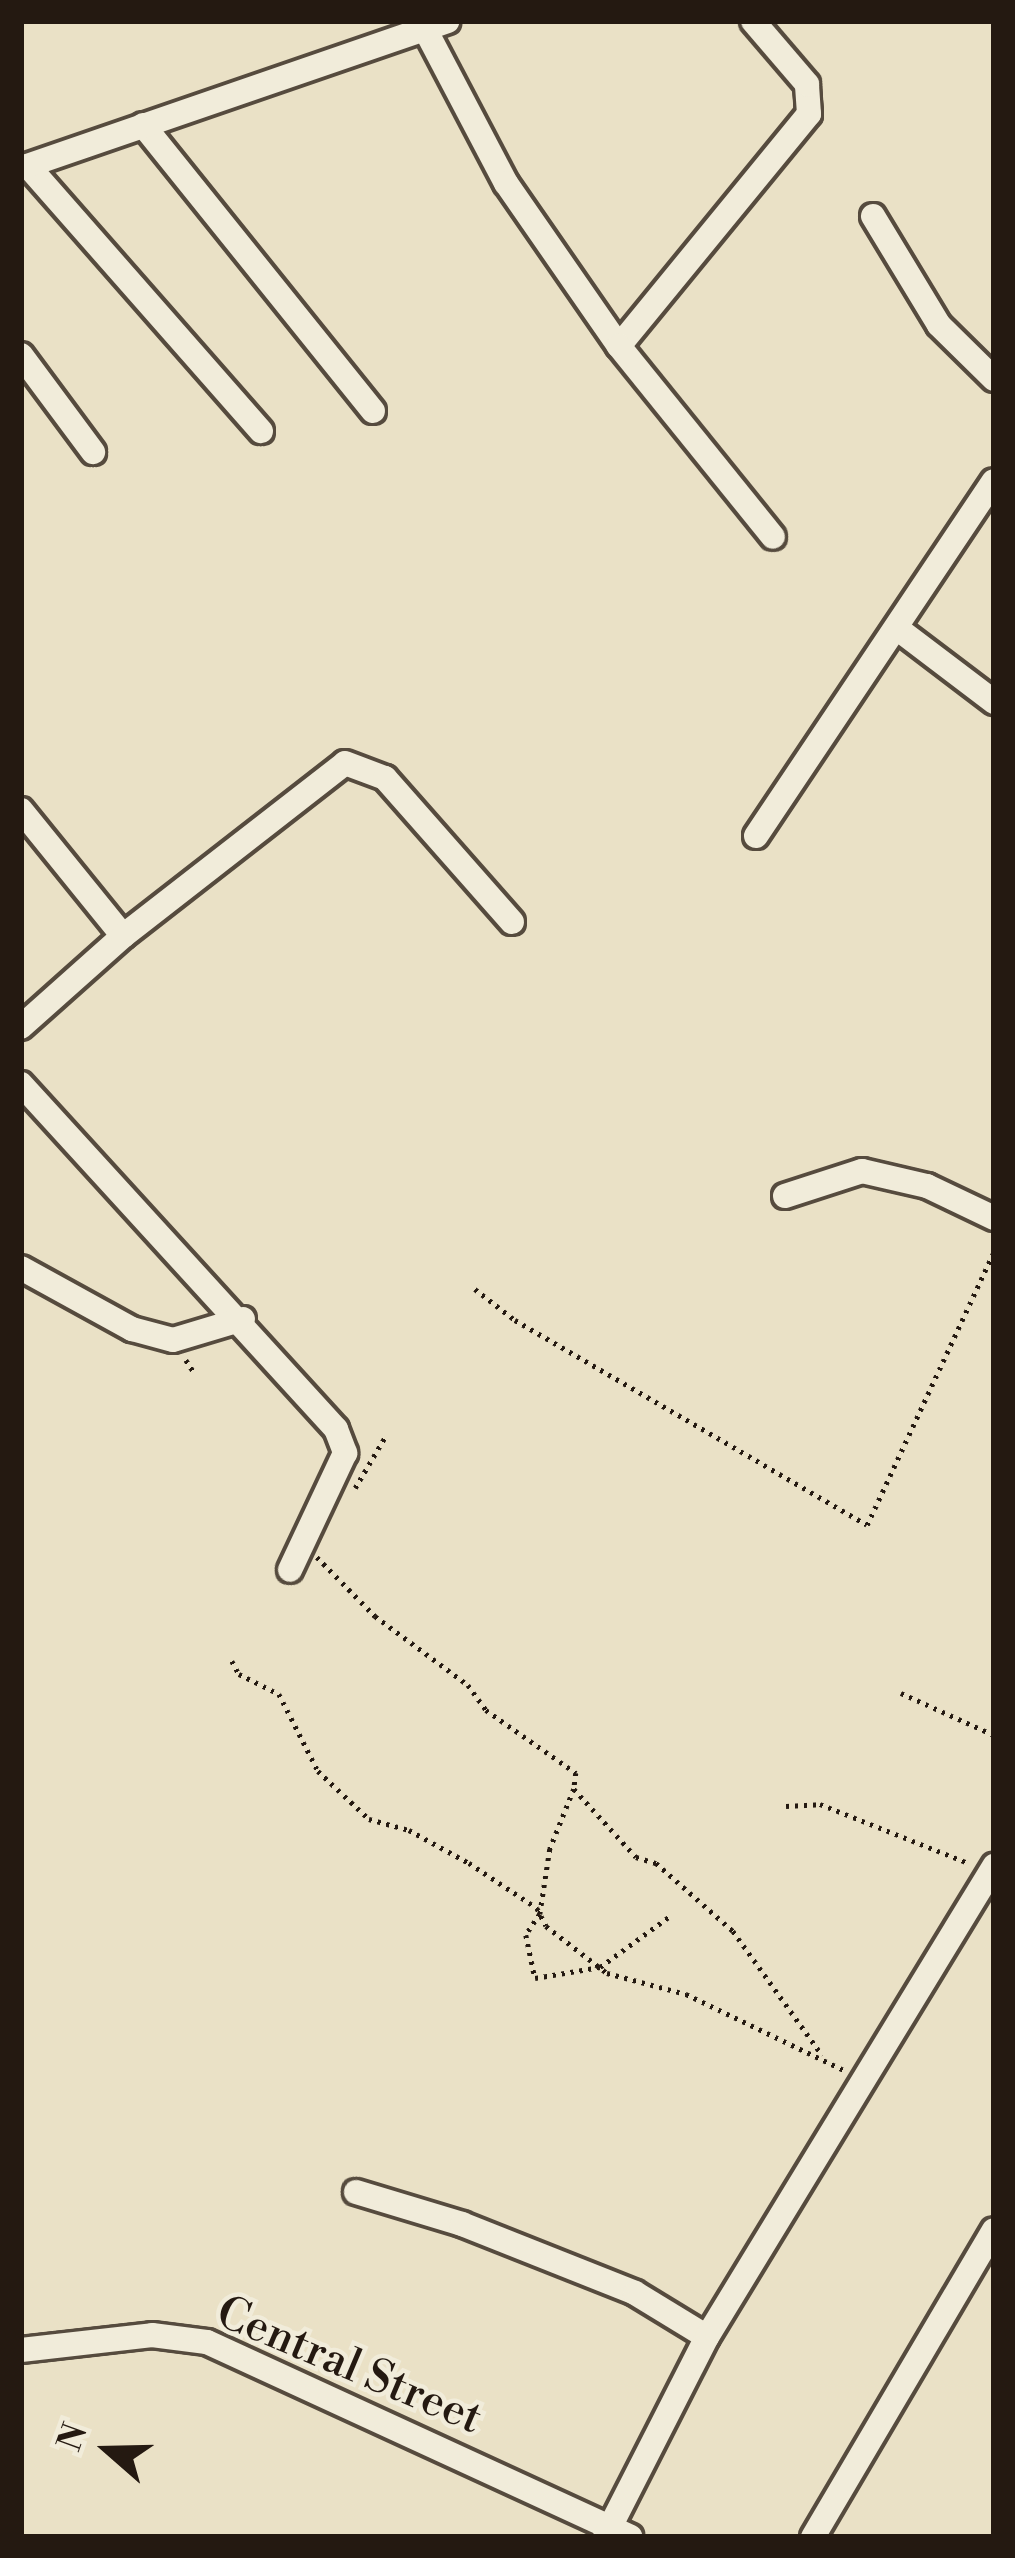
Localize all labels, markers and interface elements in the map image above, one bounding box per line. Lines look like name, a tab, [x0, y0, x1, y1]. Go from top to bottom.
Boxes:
street label: Central Street	[208, 2286, 490, 2446]
north arrow	[48, 2390, 168, 2510]
text: N	[50, 2418, 97, 2457]

